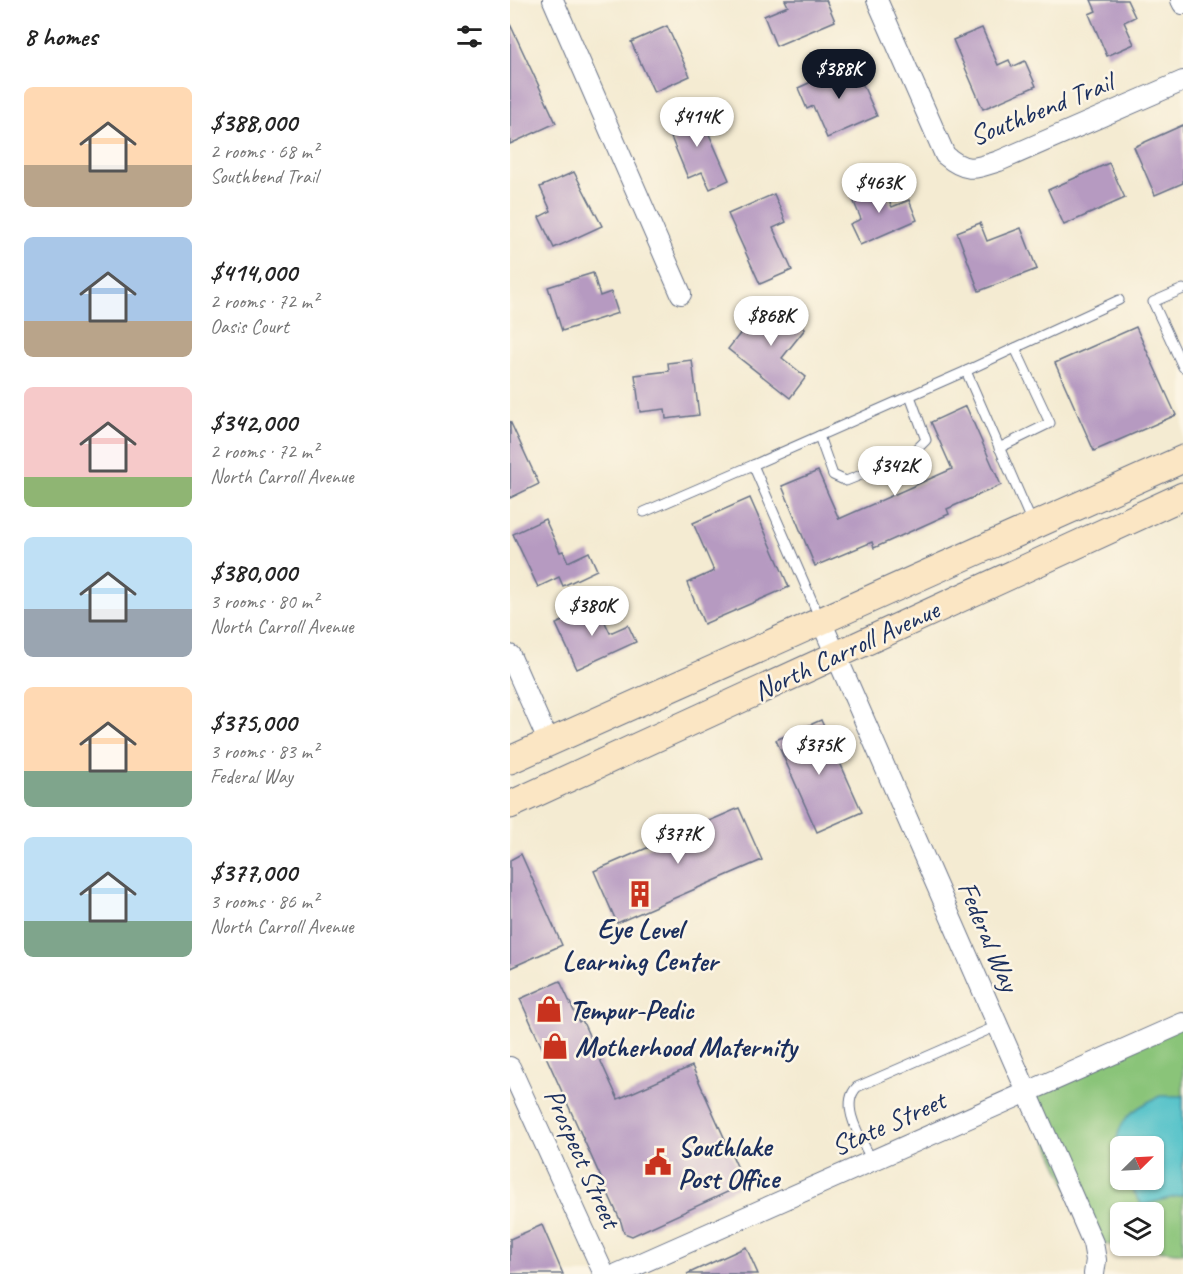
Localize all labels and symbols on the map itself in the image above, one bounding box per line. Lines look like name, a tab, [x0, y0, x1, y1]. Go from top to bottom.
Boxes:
pin: $388K	[797, 49, 881, 100]
street label: Southbend Trail	[964, 63, 1122, 153]
pin: $414K	[655, 97, 739, 148]
pin: $463K	[837, 163, 921, 214]
pin: $868K	[729, 296, 813, 347]
pin: $342K	[853, 446, 937, 497]
pin: $380K	[550, 586, 634, 637]
street label: North Carroll Avenue	[748, 591, 946, 708]
pin: $375K	[777, 725, 861, 776]
pin: $377K	[636, 814, 720, 865]
street label: Federal Way	[950, 876, 1029, 998]
building icon: Eye Level Learning Center	[625, 879, 655, 909]
place label: Eye Level Learning Center	[562, 911, 721, 978]
place label: Tempur-Pedic	[569, 992, 695, 1027]
shop icon: Tempur-Pedic	[534, 994, 564, 1024]
place label: Motherhood Maternity	[575, 1029, 799, 1064]
shop icon: Motherhood Maternity	[540, 1031, 570, 1061]
street label: State Street	[825, 1081, 953, 1164]
street label: Prospect Street	[537, 1083, 630, 1235]
place label: Southlake Post Office	[678, 1129, 781, 1196]
north arrow	[1110, 1136, 1164, 1190]
public building icon: Southlake Post Office	[643, 1147, 673, 1177]

